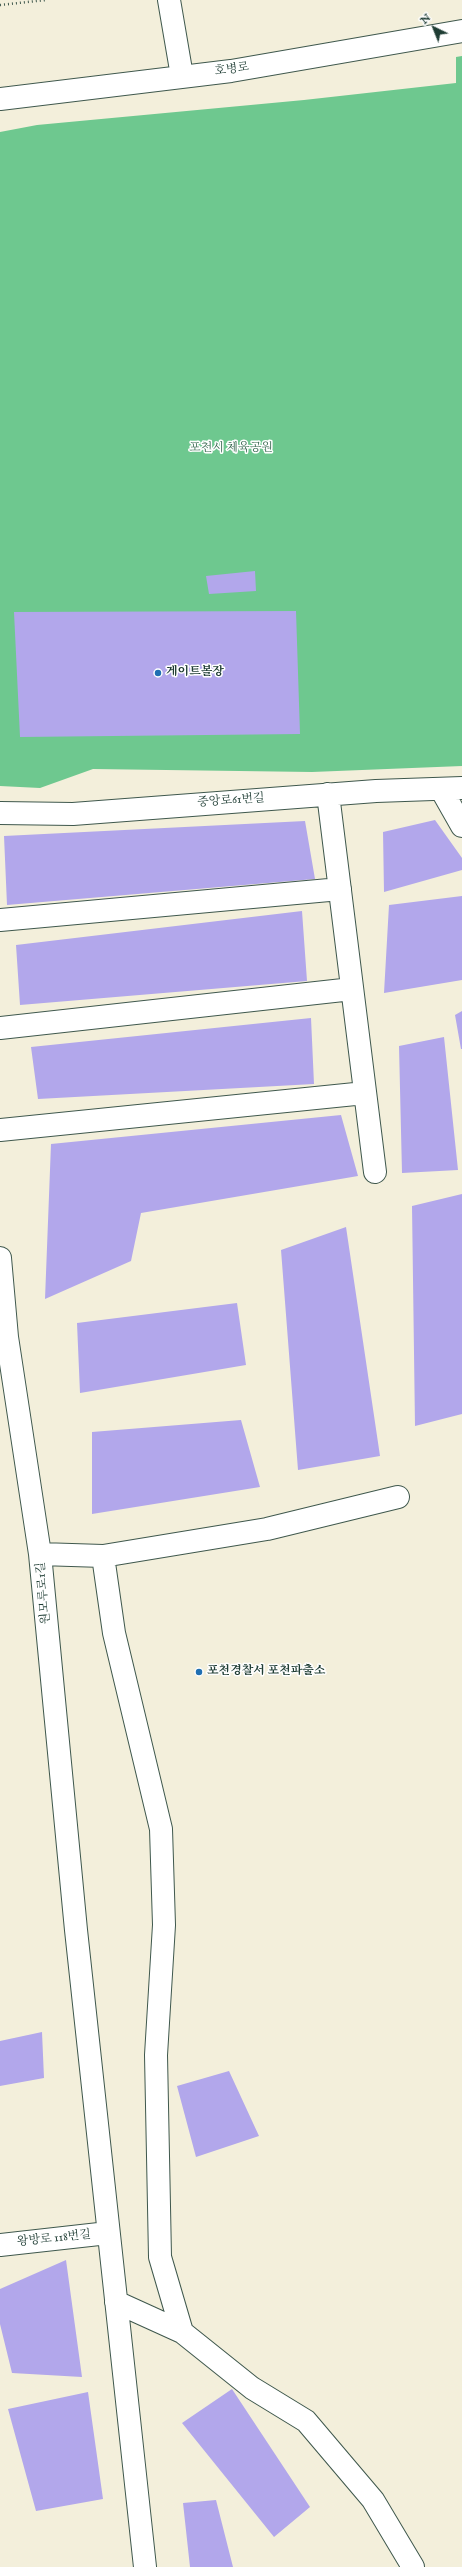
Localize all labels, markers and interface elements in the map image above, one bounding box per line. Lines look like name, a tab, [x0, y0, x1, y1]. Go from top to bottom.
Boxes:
north arrow	[414, 8, 454, 48]
text: N	[418, 11, 434, 28]
street label: 호병로	[214, 60, 250, 80]
park label: 포천시 체육공원	[189, 442, 273, 456]
place label: 게이트볼장	[166, 666, 224, 680]
marker: 게이트볼장	[153, 668, 163, 678]
street label: 중앙로61번길	[197, 791, 265, 811]
street label: 원모루로1길	[34, 1561, 54, 1625]
place label: 포천경찰서 포천파출소	[207, 1665, 326, 1679]
marker: 포천경찰서 포천파출소	[194, 1667, 204, 1677]
street label: 왕방로 118번길	[16, 2228, 92, 2250]

